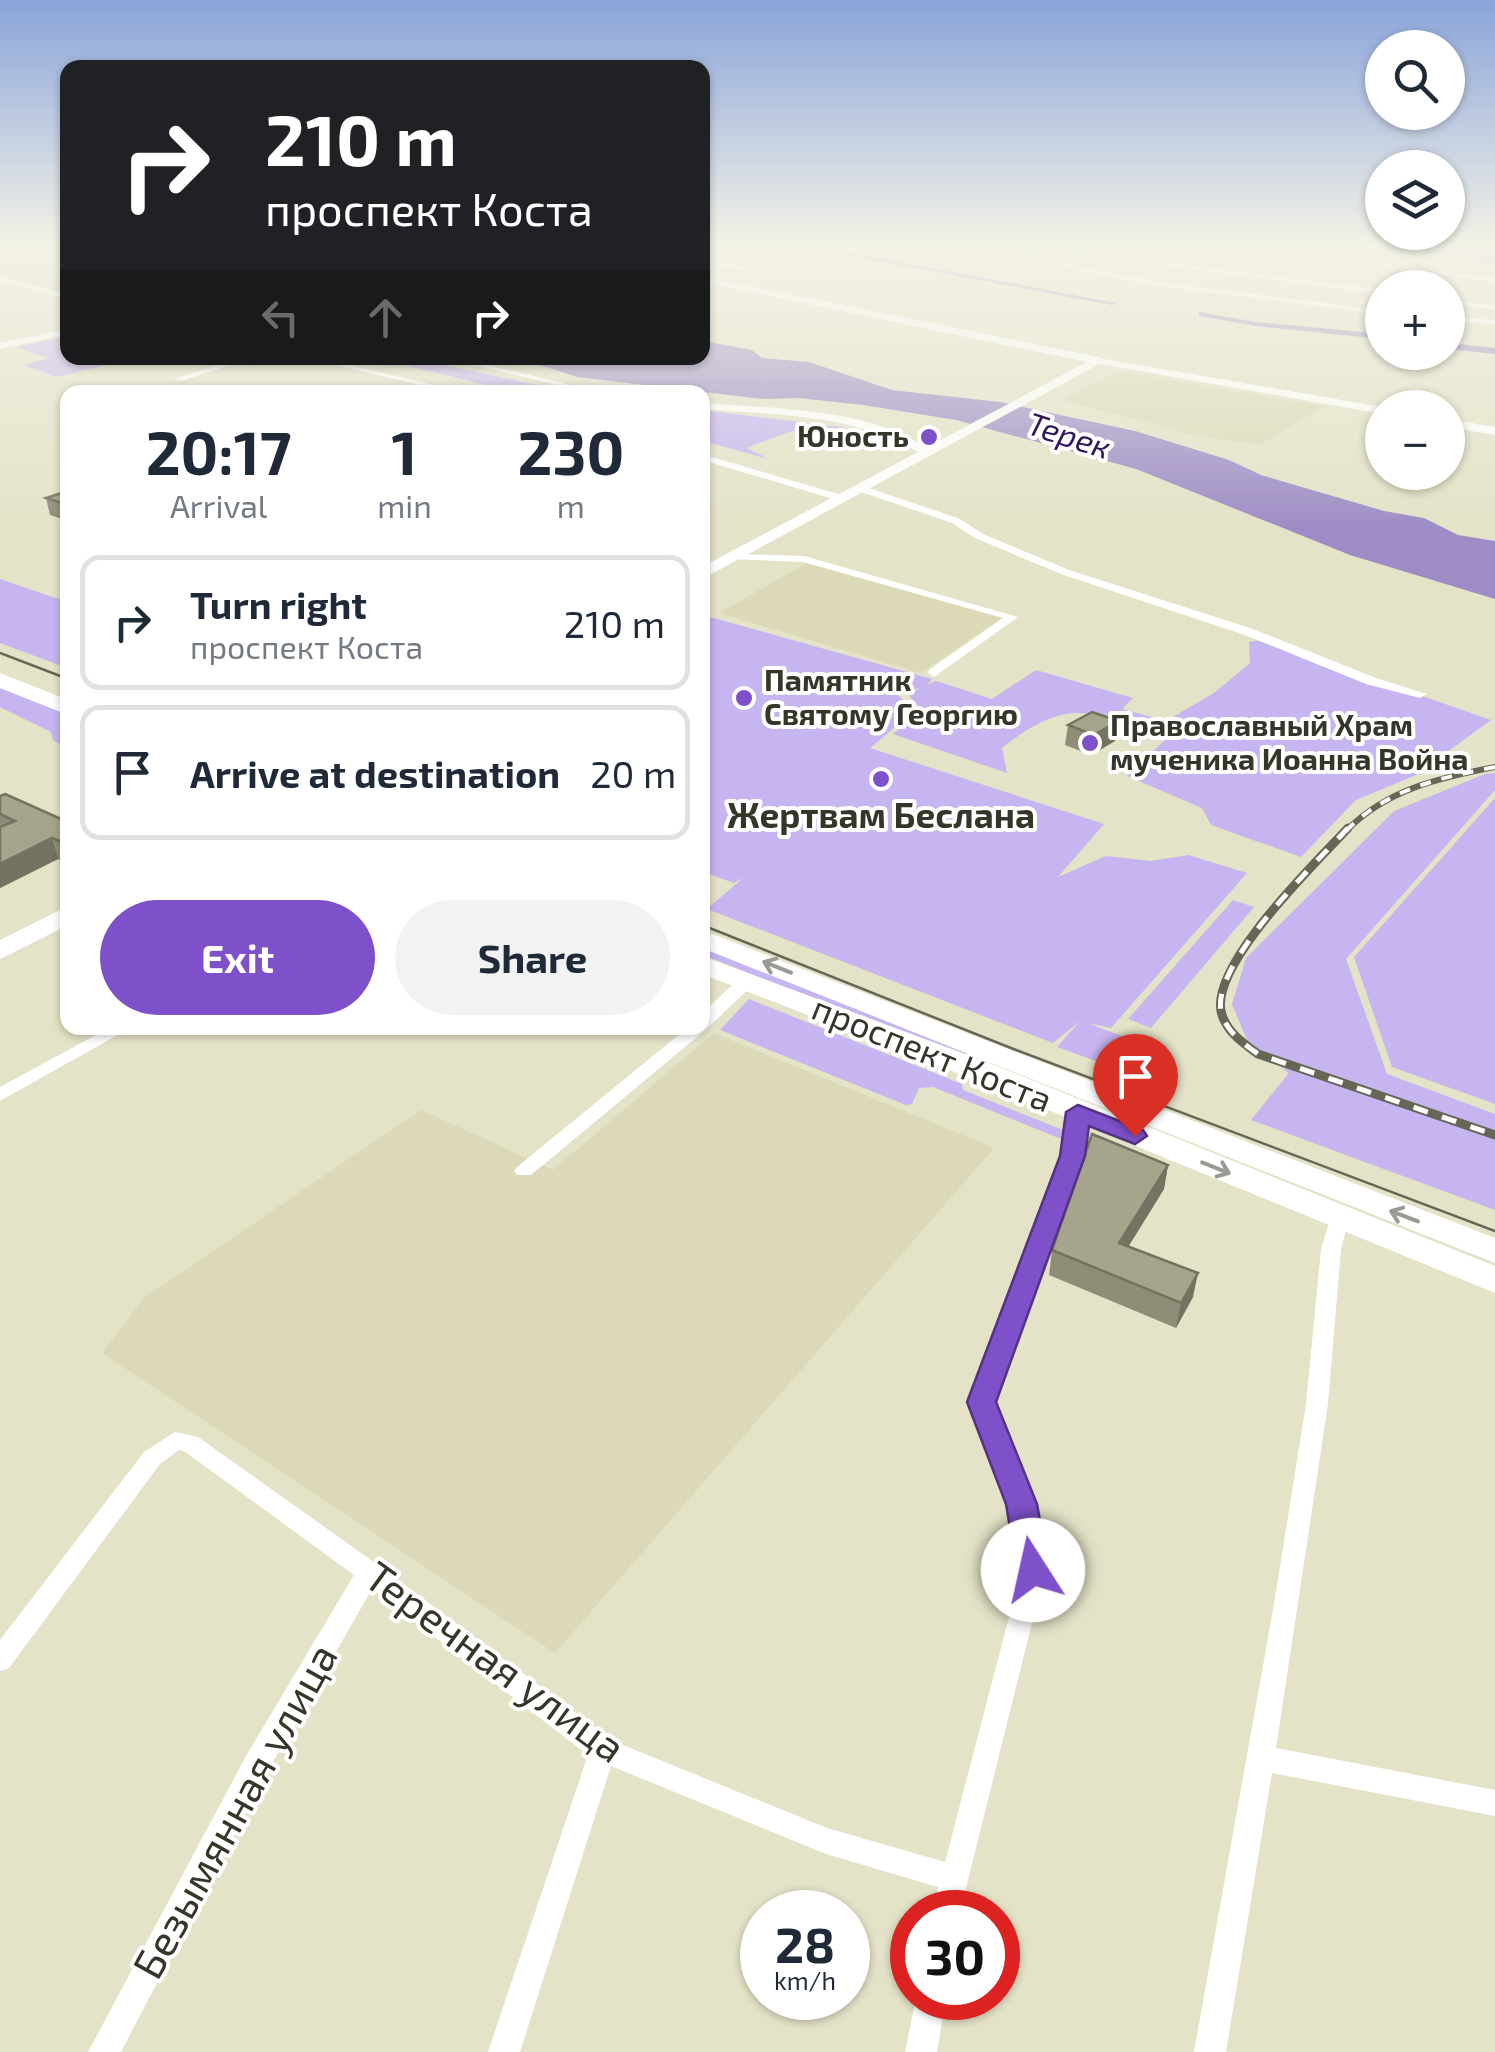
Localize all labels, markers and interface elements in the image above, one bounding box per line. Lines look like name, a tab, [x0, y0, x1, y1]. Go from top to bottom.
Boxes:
map controls	[1365, 30, 1465, 490]
button: search	[1365, 30, 1465, 130]
text: 210 m	[265, 96, 457, 180]
icon: right	[100, 100, 230, 230]
button: layers	[1365, 150, 1465, 250]
text: проспект Коста	[265, 181, 593, 235]
button: +	[1365, 270, 1465, 370]
icon: left	[253, 290, 308, 345]
icon: ahead	[358, 290, 413, 345]
icon: right	[463, 290, 518, 345]
button: −	[1365, 390, 1465, 490]
water label: Терек	[1023, 403, 1116, 465]
text: 20:17	[146, 415, 291, 487]
text: 1	[392, 415, 417, 487]
text: 230	[518, 415, 624, 487]
place label: Юность	[797, 417, 909, 453]
marker: Юность	[918, 426, 940, 448]
text: Arrival	[170, 486, 267, 524]
text: min	[377, 486, 432, 524]
text: m	[557, 486, 585, 524]
text: Turn right	[190, 581, 367, 627]
icon: right	[105, 595, 160, 650]
text: 210 m	[564, 600, 665, 646]
text: проспект Коста	[190, 627, 423, 665]
place label: Памятник Святому Георгию	[764, 661, 1018, 732]
marker: Памятник Святому Георгию	[733, 687, 755, 709]
place label: Православный Храм мученика Иоанна Война	[1110, 706, 1469, 777]
marker: Православный Храм мученика Иоанна Война	[1079, 732, 1101, 754]
icon: arrive	[105, 745, 160, 800]
text: Arrive at destination	[190, 750, 560, 796]
text: 20 m	[590, 750, 676, 796]
marker: Жертвам Беслана	[870, 768, 892, 790]
place label: Жертвам Беслана	[727, 793, 1035, 835]
button: Exit	[100, 900, 375, 1015]
button: Share	[395, 900, 670, 1015]
one-way arrow	[762, 957, 792, 975]
street label: проспект Коста	[807, 985, 1059, 1119]
pin	[1093, 1034, 1178, 1137]
icon: arrive	[1108, 1049, 1163, 1104]
one-way arrow	[1200, 1161, 1231, 1179]
one-way arrow	[1389, 1205, 1420, 1223]
position arrow	[981, 1518, 1085, 1622]
street label: Теречная улица	[356, 1549, 636, 1772]
street label: Безымянная улица	[121, 1634, 347, 1987]
speed limit sign: 30	[890, 1890, 1020, 2020]
text: 28	[775, 1913, 835, 1973]
text: km/h	[774, 1965, 836, 1995]

